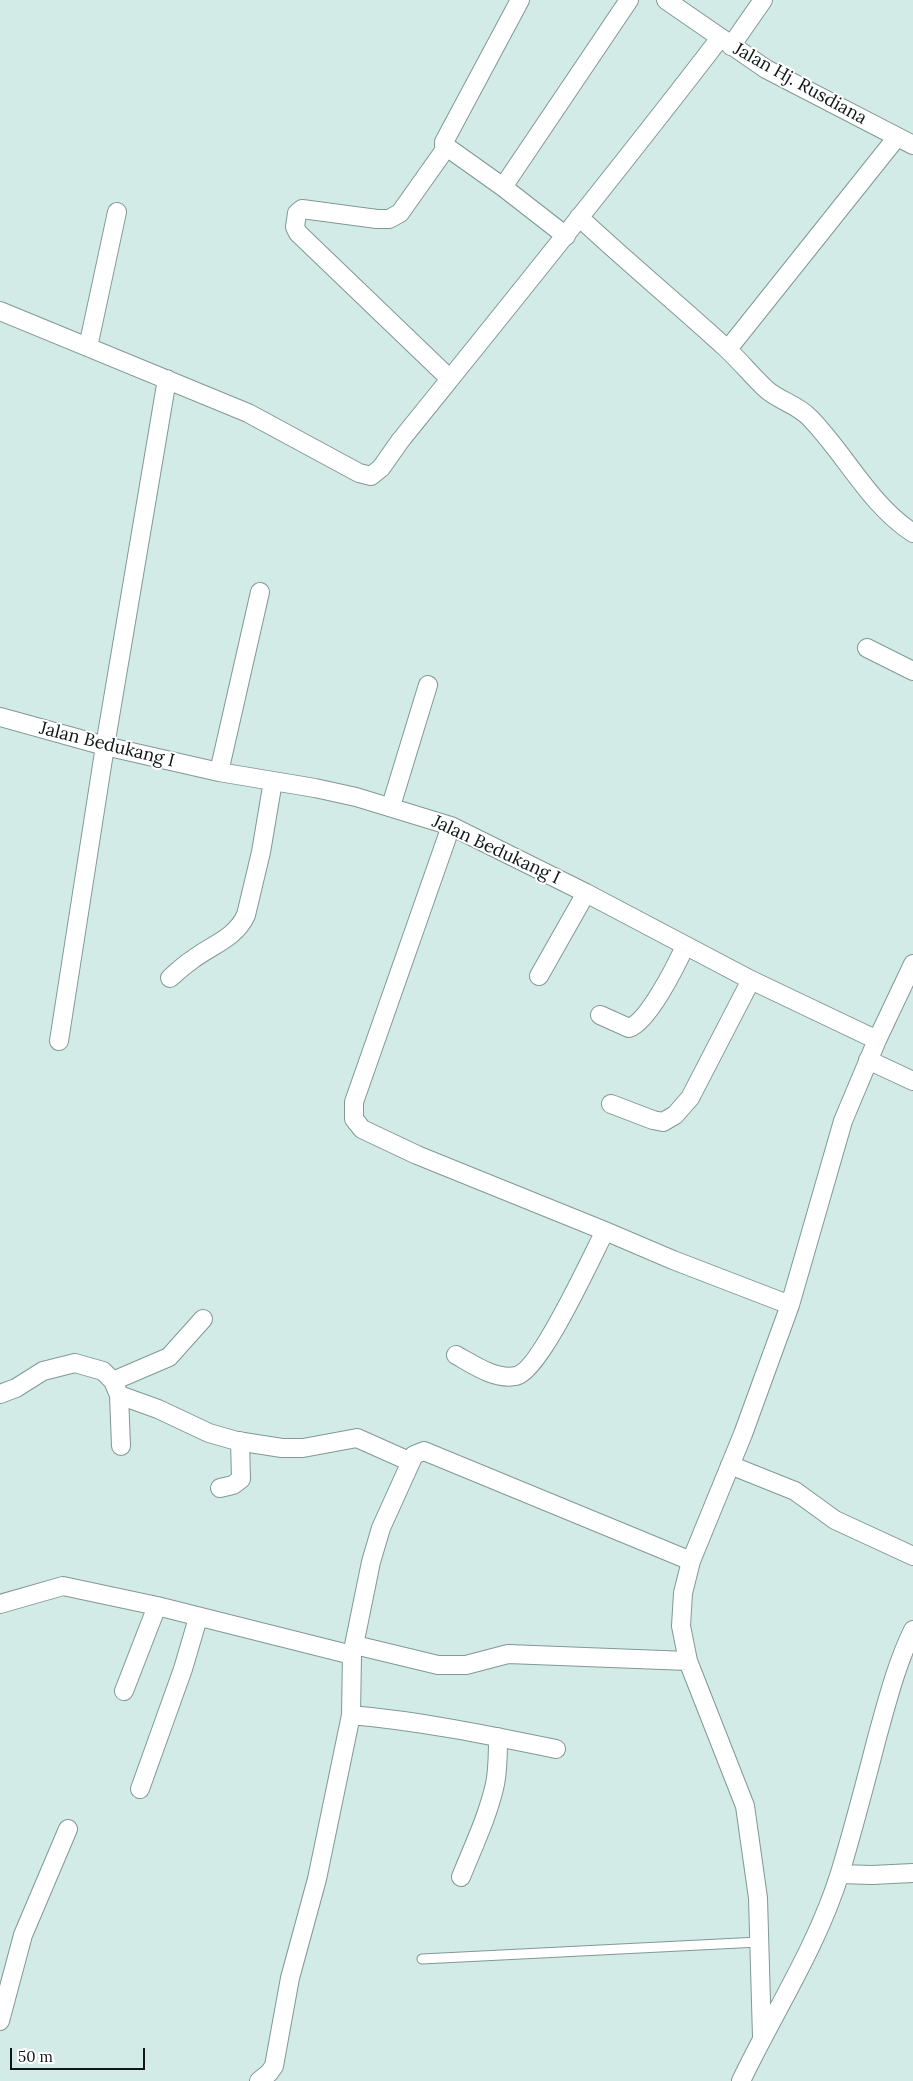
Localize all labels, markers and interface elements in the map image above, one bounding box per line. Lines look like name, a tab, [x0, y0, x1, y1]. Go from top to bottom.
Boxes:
street label: Jalan Hj. Rusdiana	[730, 38, 870, 130]
street label: Jalan Bedukang I	[37, 718, 177, 772]
street label: Jalan Bedukang I	[429, 811, 563, 889]
scale bar	[12, 2038, 148, 2070]
text: 50 m	[18, 2047, 53, 2066]

